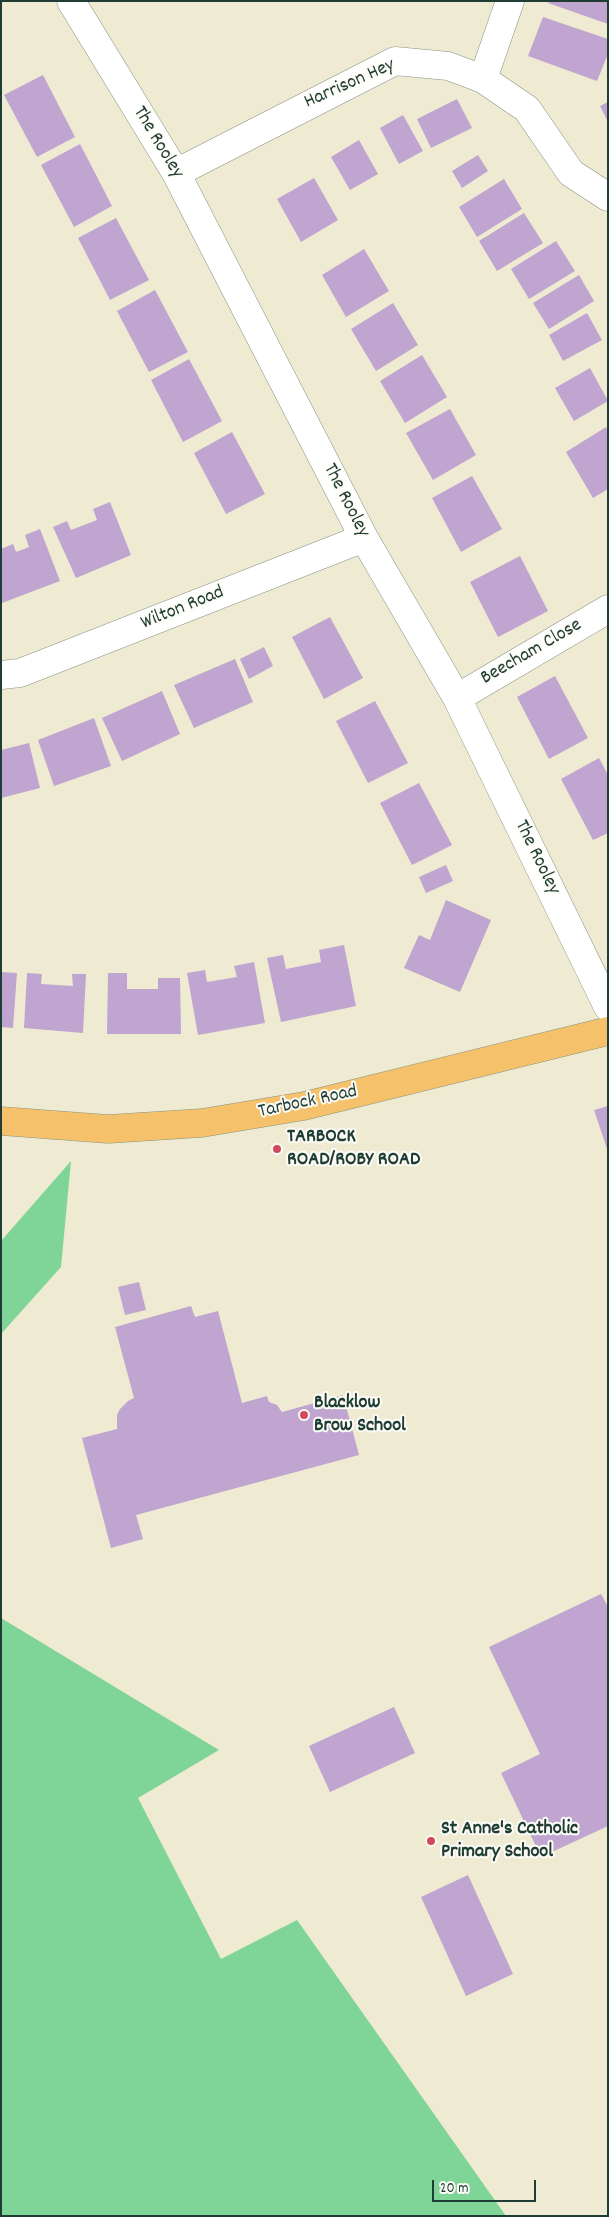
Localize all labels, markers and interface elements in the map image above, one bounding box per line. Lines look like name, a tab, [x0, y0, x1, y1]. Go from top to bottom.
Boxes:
street label: Harrison Hey	[301, 54, 399, 116]
street label: The Rooley	[126, 103, 188, 183]
street label: The Rooley	[316, 460, 374, 542]
street label: Wilton Road	[138, 582, 228, 636]
street label: Beecham Close	[477, 614, 587, 692]
street label: The Rooley	[508, 817, 564, 899]
street label: Tarbock Road	[256, 1081, 360, 1125]
place label: TARBOCK ROAD/ROBY ROAD	[287, 1126, 420, 1173]
marker: TARBOCK ROAD/ROBY ROAD	[271, 1143, 283, 1155]
place label: Blacklow Brow School	[314, 1392, 406, 1439]
marker: Blacklow Brow School	[298, 1409, 310, 1421]
place label: St Anne's Catholic Primary School	[441, 1818, 578, 1865]
marker: St Anne's Catholic Primary School	[425, 1835, 437, 1847]
scale bar	[434, 2170, 538, 2202]
text: 20 m	[440, 2178, 468, 2200]

